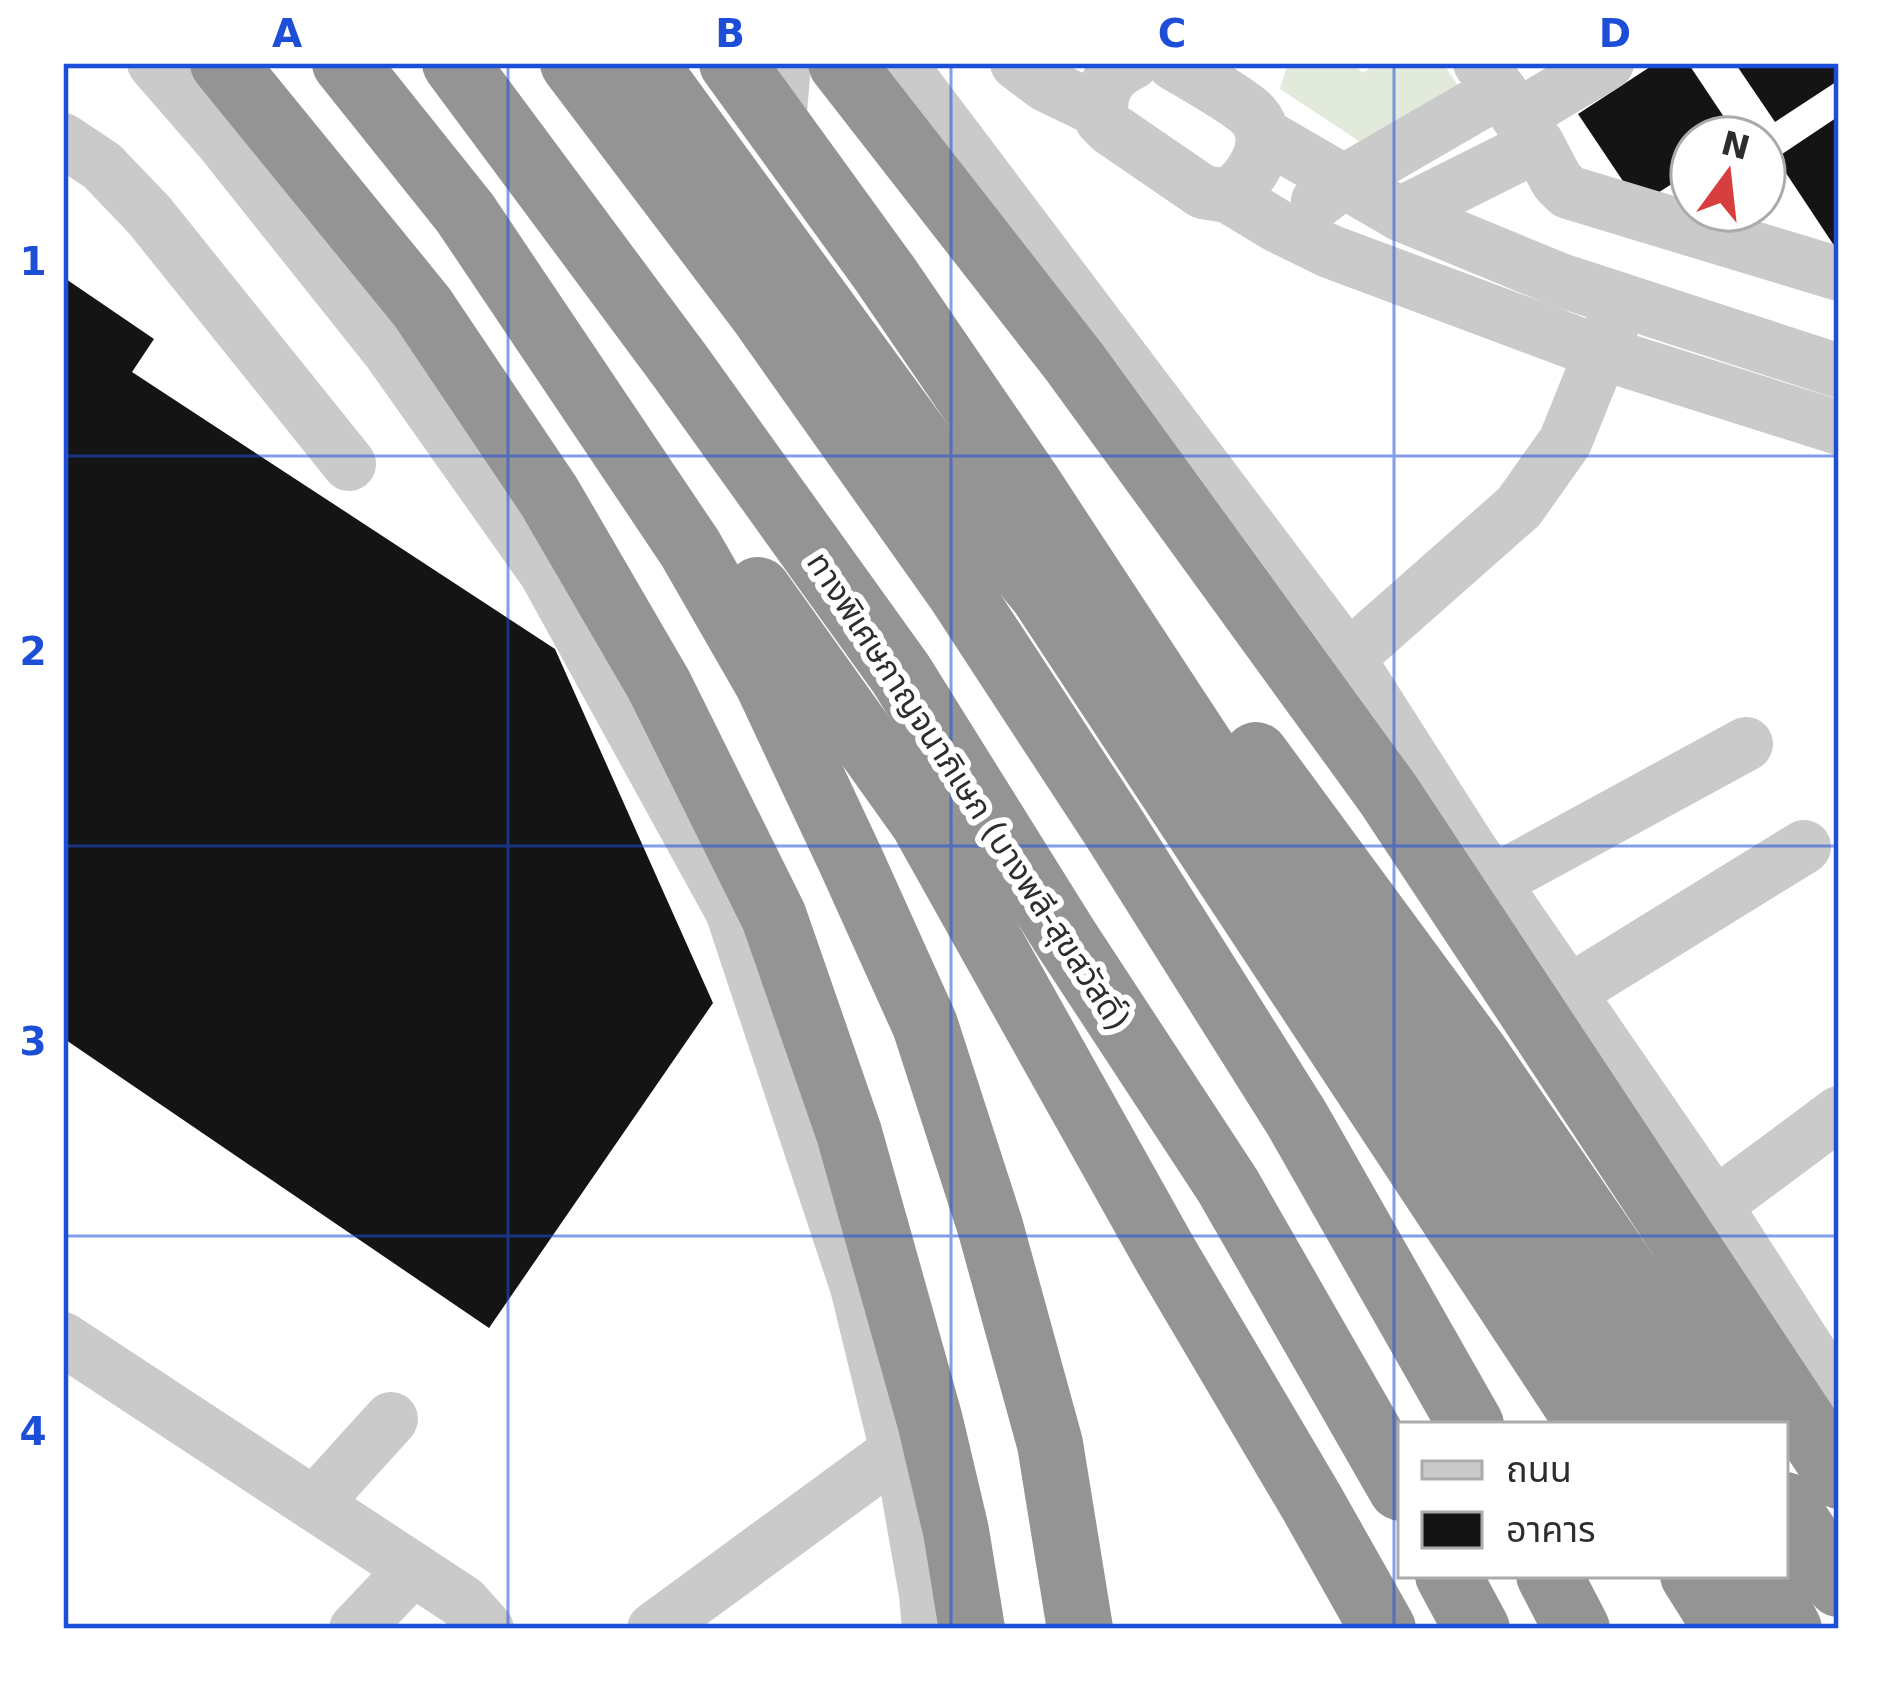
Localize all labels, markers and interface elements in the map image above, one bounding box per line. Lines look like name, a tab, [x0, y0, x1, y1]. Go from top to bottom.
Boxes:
text: A	[272, 11, 302, 56]
text: B	[715, 11, 745, 56]
text: C	[1158, 11, 1186, 56]
text: D	[1599, 11, 1631, 56]
north arrow	[1668, 114, 1788, 234]
text: N	[1717, 123, 1754, 168]
text: 1	[19, 239, 47, 284]
street label: ทางพิเศษกาญจนาภิเษก (บางพลี-สุขสวัสดิ์)	[798, 545, 1138, 1038]
text: 2	[19, 629, 47, 674]
text: 3	[19, 1019, 47, 1064]
text: 4	[19, 1409, 47, 1454]
legend	[1398, 1422, 1788, 1578]
text: ถนน	[1506, 1449, 1572, 1490]
text: อาคาร	[1506, 1509, 1596, 1550]

